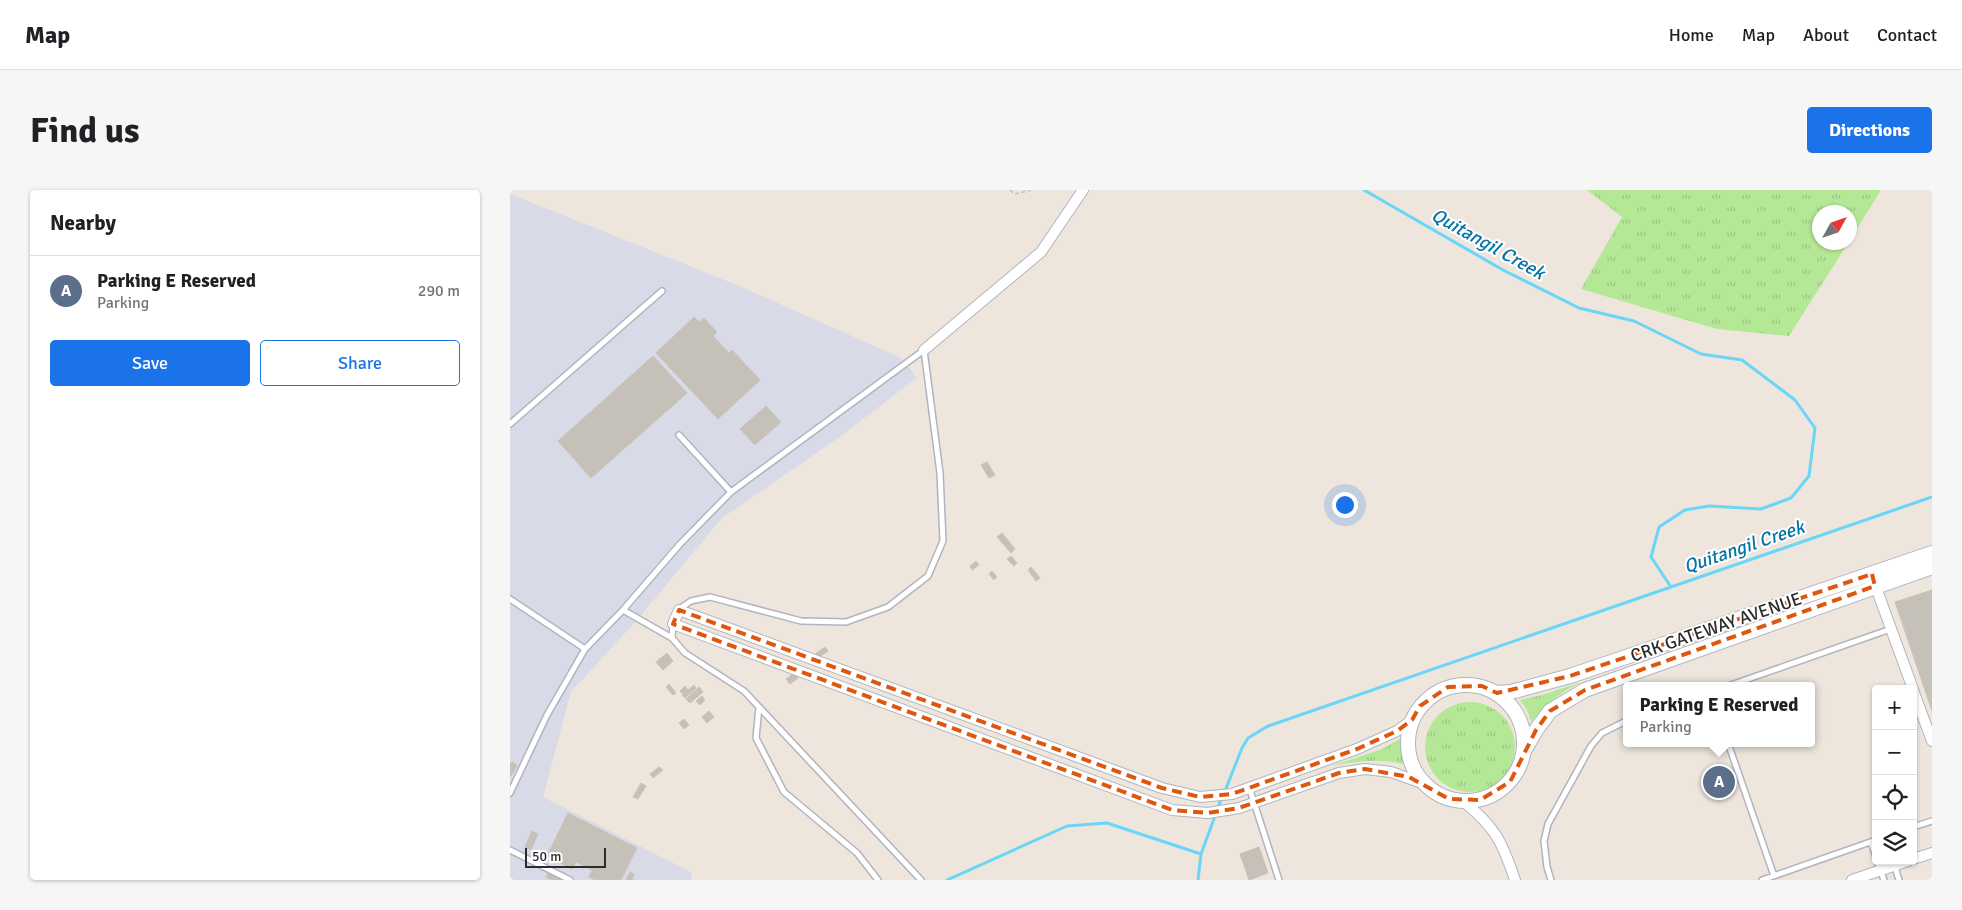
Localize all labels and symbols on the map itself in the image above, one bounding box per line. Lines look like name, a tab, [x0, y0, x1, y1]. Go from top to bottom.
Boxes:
water label: Quitangil Creek	[1427, 203, 1550, 286]
north arrow	[1812, 205, 1857, 250]
your location	[1332, 492, 1358, 518]
water label: Quitangil Creek	[1681, 515, 1809, 579]
street label: CRK GATEWAY AVENUE	[1627, 587, 1805, 667]
pin: A	[1703, 763, 1735, 801]
scale bar	[525, 845, 606, 868]

